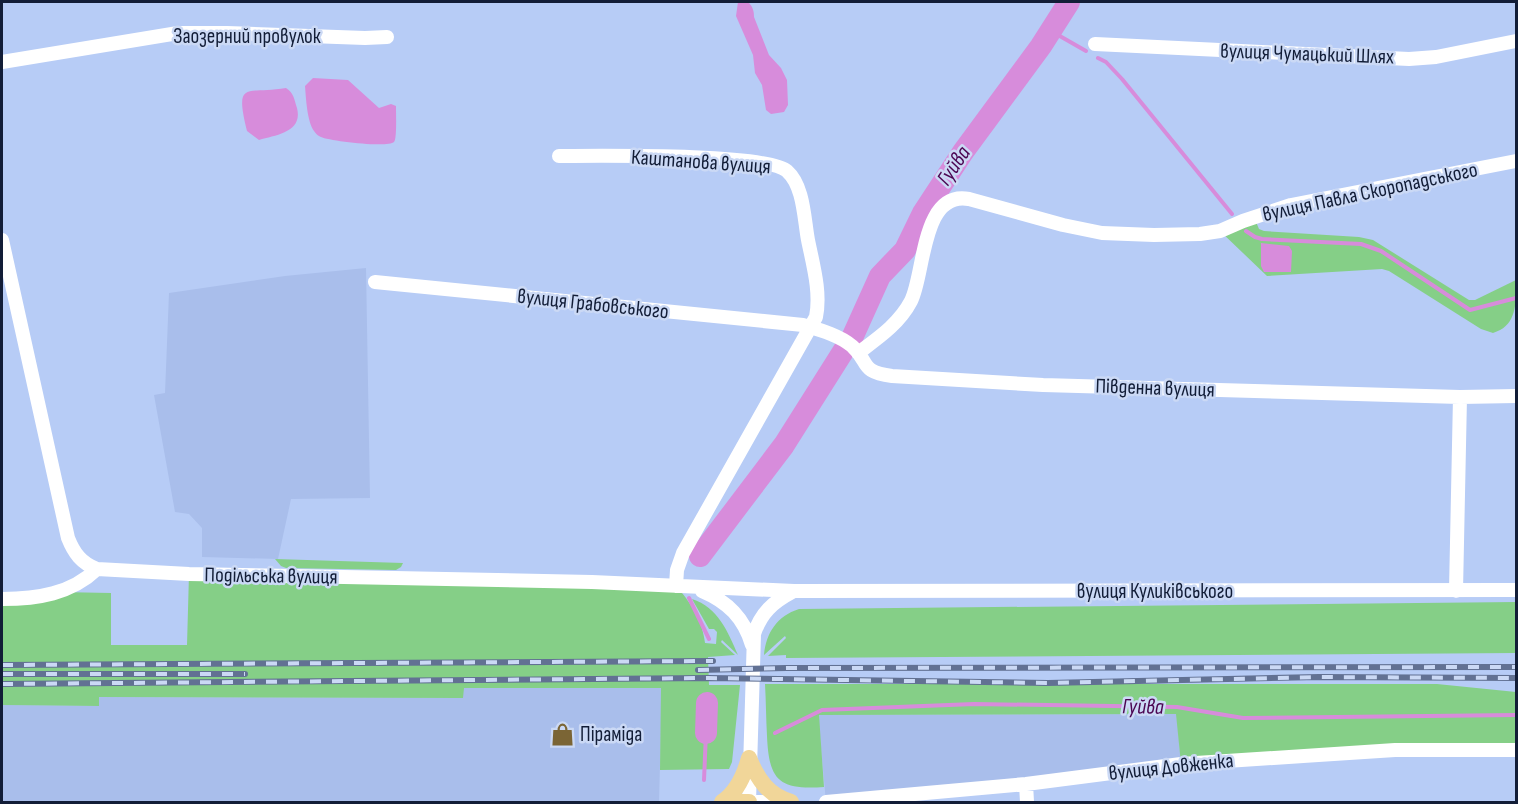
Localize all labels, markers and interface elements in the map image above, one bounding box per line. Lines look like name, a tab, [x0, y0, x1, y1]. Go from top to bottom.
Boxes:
street label: Заозерний провулок	[173, 24, 321, 49]
street label: вулиця Чумацький Шлях	[1220, 38, 1394, 70]
water label: Гуйва	[931, 141, 977, 191]
street label: Каштанова вулиця	[630, 145, 772, 179]
street label: вулиця Павла Скоропадського	[1260, 157, 1480, 227]
street label: вулиця Грабовського	[516, 284, 670, 324]
street label: Південна вулиця	[1095, 373, 1215, 403]
street label: Подільська вулиця	[204, 562, 338, 590]
street label: вулиця Куликівського	[1077, 579, 1233, 604]
water label: Гуйва	[1122, 693, 1164, 721]
shop icon: Піраміда	[549, 721, 575, 747]
place label: Піраміда	[580, 722, 642, 747]
street label: вулиця Довженка	[1107, 748, 1235, 786]

